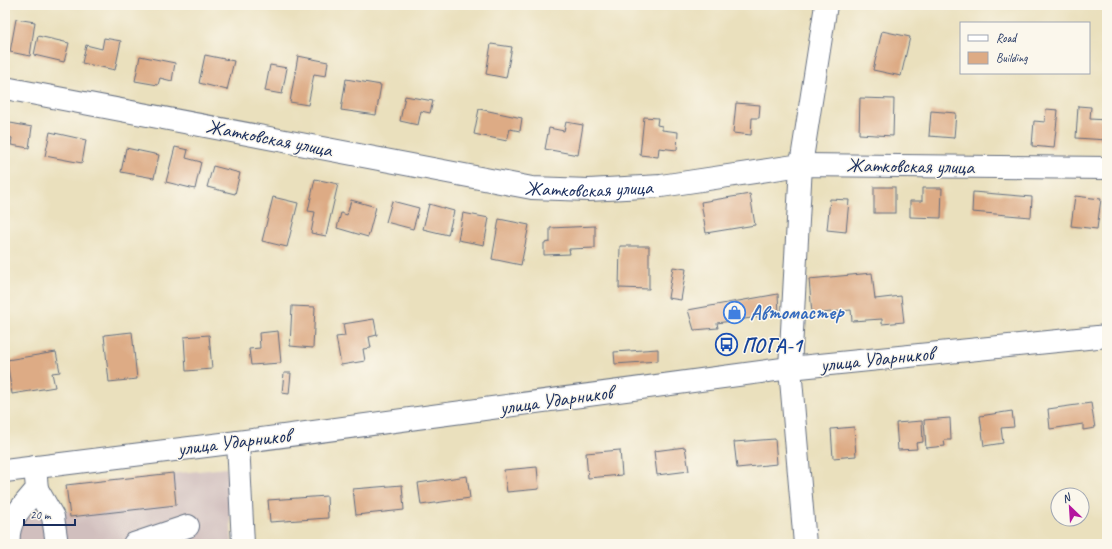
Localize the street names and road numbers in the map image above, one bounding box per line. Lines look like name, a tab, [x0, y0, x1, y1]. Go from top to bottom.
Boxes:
street label: Жатковская улица	[204, 114, 335, 163]
street label: Жатковская улица	[846, 152, 975, 180]
street label: Жатковская улица	[524, 174, 654, 203]
street label: улица Ударников	[818, 340, 940, 377]
street label: улица Ударников	[497, 379, 619, 420]
street label: улица Ударников	[175, 422, 297, 461]

